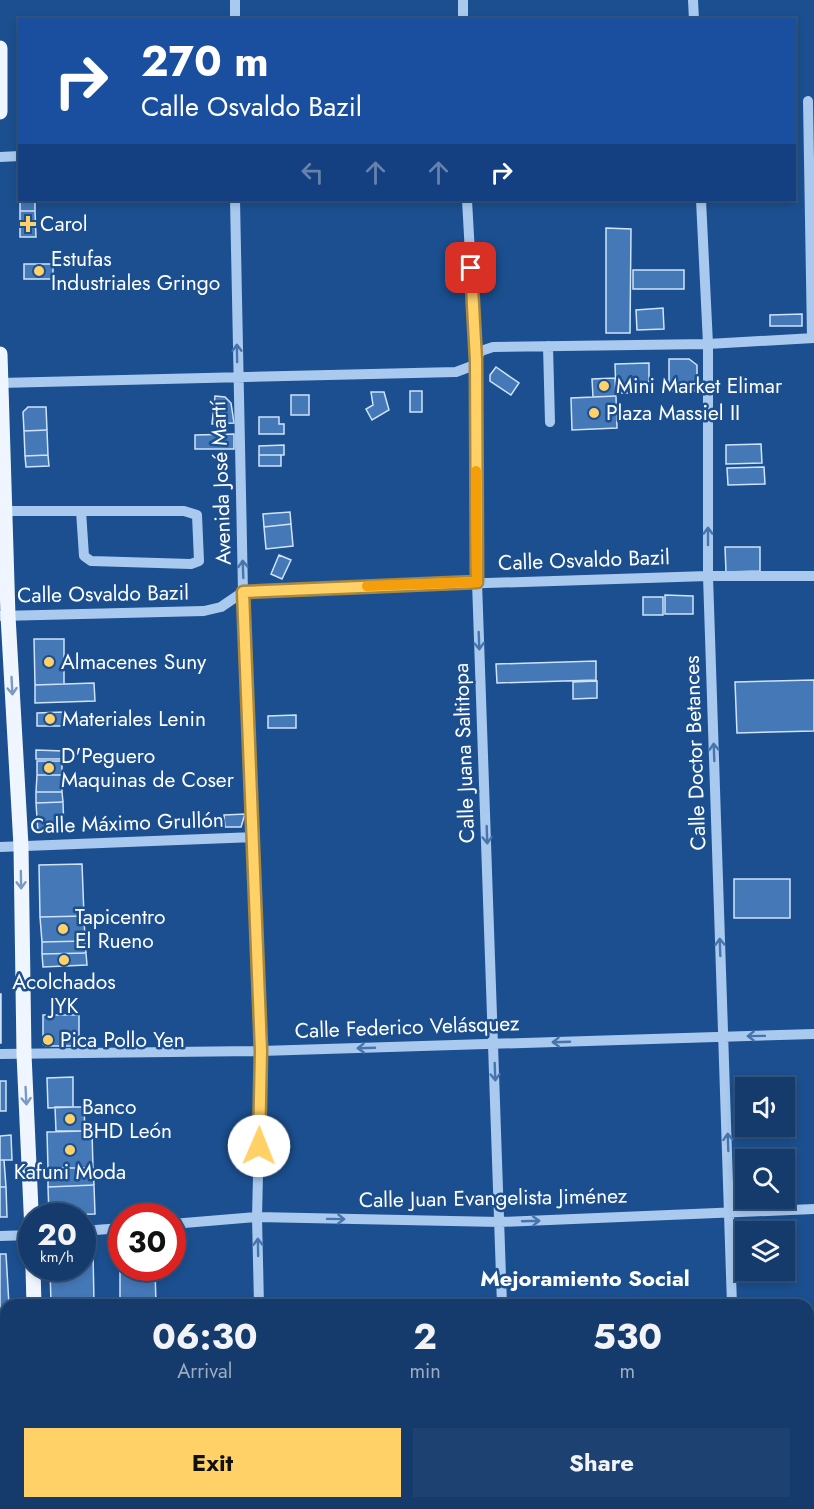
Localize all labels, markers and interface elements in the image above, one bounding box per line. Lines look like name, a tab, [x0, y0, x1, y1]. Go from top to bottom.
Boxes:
text: 270 m	[141, 31, 269, 92]
icon: right	[42, 42, 120, 120]
text: Calle Osvaldo Bazil	[141, 87, 362, 126]
icon: left	[296, 156, 329, 189]
icon: ahead	[359, 156, 392, 189]
icon: ahead	[422, 156, 455, 189]
icon: right	[485, 156, 518, 189]
place label: Carol	[40, 209, 88, 239]
marker: Carol	[21, 217, 35, 231]
pin	[445, 242, 496, 293]
place label: Estufas Industriales Gringo	[51, 244, 220, 298]
icon: arrive	[454, 251, 487, 284]
marker: Estufas Industriales Gringo	[32, 264, 46, 278]
one-way arrow	[231, 343, 243, 363]
place label: Mini Market Elimar	[616, 371, 783, 401]
marker: Mini Market Elimar	[597, 379, 611, 393]
place label: Plaza Massiel II	[606, 398, 740, 428]
street label: Avenida José Martí	[203, 399, 239, 566]
marker: Plaza Massiel II	[587, 406, 601, 420]
one-way arrow	[702, 526, 714, 546]
street label: Calle Osvaldo Bazil	[498, 542, 670, 578]
one-way arrow	[237, 559, 249, 579]
street label: Calle Osvaldo Bazil	[17, 578, 189, 610]
one-way arrow	[473, 630, 485, 650]
place label: Almacenes Suny	[61, 647, 207, 677]
marker: Almacenes Suny	[42, 655, 56, 669]
street label: Calle Doctor Betances	[677, 655, 713, 851]
street label: Calle Juana Saltitopa	[446, 662, 482, 844]
one-way arrow	[6, 675, 17, 695]
place label: Materiales Lenin	[62, 704, 206, 734]
marker: Materiales Lenin	[43, 712, 57, 726]
place label: D'Peguero Maquinas de Coser	[61, 741, 235, 795]
one-way arrow	[708, 742, 720, 762]
marker: D'Peguero Maquinas de Coser	[42, 761, 56, 775]
street label: Calle Máximo Grullón	[30, 805, 224, 841]
one-way arrow	[481, 825, 492, 845]
one-way arrow	[15, 870, 27, 890]
place label: Tapicentro El Rueno	[75, 902, 165, 956]
marker: Tapicentro El Rueno	[56, 922, 70, 936]
one-way arrow	[715, 937, 726, 957]
marker: Acolchados JYK	[57, 953, 71, 967]
place label: Acolchados JYK	[12, 967, 116, 1021]
street label: Calle Federico Velásquez	[294, 1008, 520, 1046]
place label: Pica Pollo Yen	[60, 1025, 185, 1055]
one-way arrow	[746, 1030, 766, 1041]
marker: Pica Pollo Yen	[41, 1033, 55, 1047]
one-way arrow	[551, 1036, 571, 1048]
one-way arrow	[356, 1042, 376, 1054]
one-way arrow	[490, 1062, 501, 1082]
map controls	[735, 1077, 795, 1281]
button: sound	[735, 1077, 795, 1137]
one-way arrow	[20, 1086, 31, 1106]
place label: Banco BHD León	[82, 1092, 172, 1146]
marker: Banco BHD León	[63, 1112, 77, 1126]
position arrow	[227, 1114, 291, 1178]
one-way arrow	[722, 1132, 733, 1152]
marker: Kafuni Moda	[63, 1143, 77, 1157]
button: search	[735, 1149, 795, 1209]
place label: Kafuni Moda	[14, 1157, 126, 1187]
street label: Calle Juan Evangelista Jiménez	[358, 1181, 628, 1215]
speed limit sign: 30	[108, 1203, 186, 1281]
text: 20	[37, 1213, 77, 1256]
one-way arrow	[325, 1213, 345, 1225]
one-way arrow	[520, 1215, 540, 1226]
button: layers	[735, 1221, 795, 1281]
one-way arrow	[252, 1237, 264, 1257]
text: km/h	[40, 1246, 74, 1268]
district label: Mejoramiento Social	[480, 1262, 690, 1294]
text: 06:30	[152, 1310, 258, 1362]
text: 2	[413, 1310, 437, 1362]
text: 530	[593, 1310, 662, 1362]
text: Arrival	[177, 1357, 232, 1386]
text: min	[409, 1357, 441, 1386]
text: m	[620, 1357, 635, 1386]
button: Exit	[24, 1428, 401, 1497]
button: Share	[413, 1428, 790, 1497]

